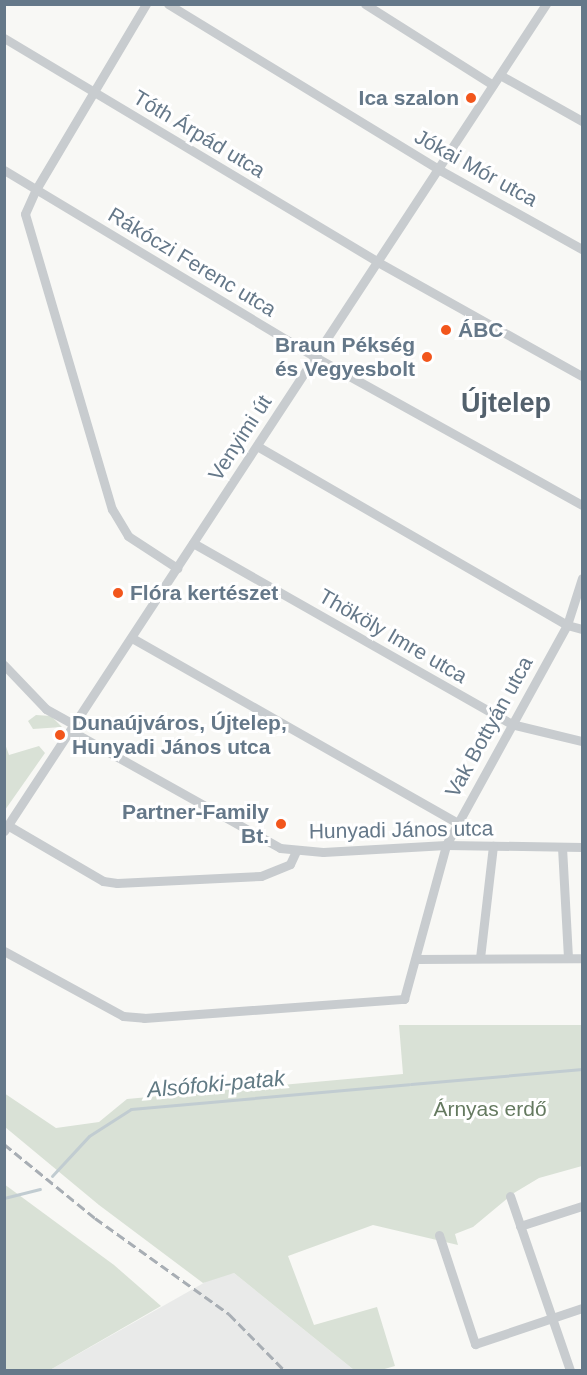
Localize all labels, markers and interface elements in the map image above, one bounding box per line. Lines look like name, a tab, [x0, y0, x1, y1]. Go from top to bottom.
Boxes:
street label: Tóth Árpád utca	[128, 85, 270, 183]
place label: Ica szalon	[359, 85, 459, 111]
marker: Ica szalon	[464, 91, 478, 105]
street label: Jókai Mór utca	[410, 124, 542, 212]
street label: Rákóczi Ferenc utca	[103, 202, 281, 322]
place label: ÁBC	[458, 317, 503, 343]
marker: ÁBC	[439, 323, 453, 337]
place label: Braun Pékség és Vegyesbolt	[275, 332, 415, 382]
marker: Braun Pékség és Vegyesbolt	[420, 350, 434, 364]
district label: Újtelep	[461, 388, 551, 420]
street label: Venyimi út	[203, 391, 277, 485]
place label: Flóra kertészet	[130, 580, 278, 606]
street label: Thököly Imre utca	[314, 583, 472, 689]
marker: Flóra kertészet	[111, 586, 125, 600]
street label: Vak Bottyán utca	[440, 652, 538, 802]
place label: Dunaújváros, Újtelep, Hunyadi János utca	[72, 710, 287, 760]
marker: Dunaújváros, Újtelep, Hunyadi János utca	[53, 728, 67, 742]
place label: Partner-Family Bt.	[122, 799, 269, 849]
street label: Hunyadi János utca	[309, 816, 493, 844]
marker: Partner-Family Bt.	[274, 817, 288, 831]
water label: Alsófoki-patak	[146, 1065, 286, 1103]
park label: Árnyas erdő	[433, 1096, 547, 1122]

